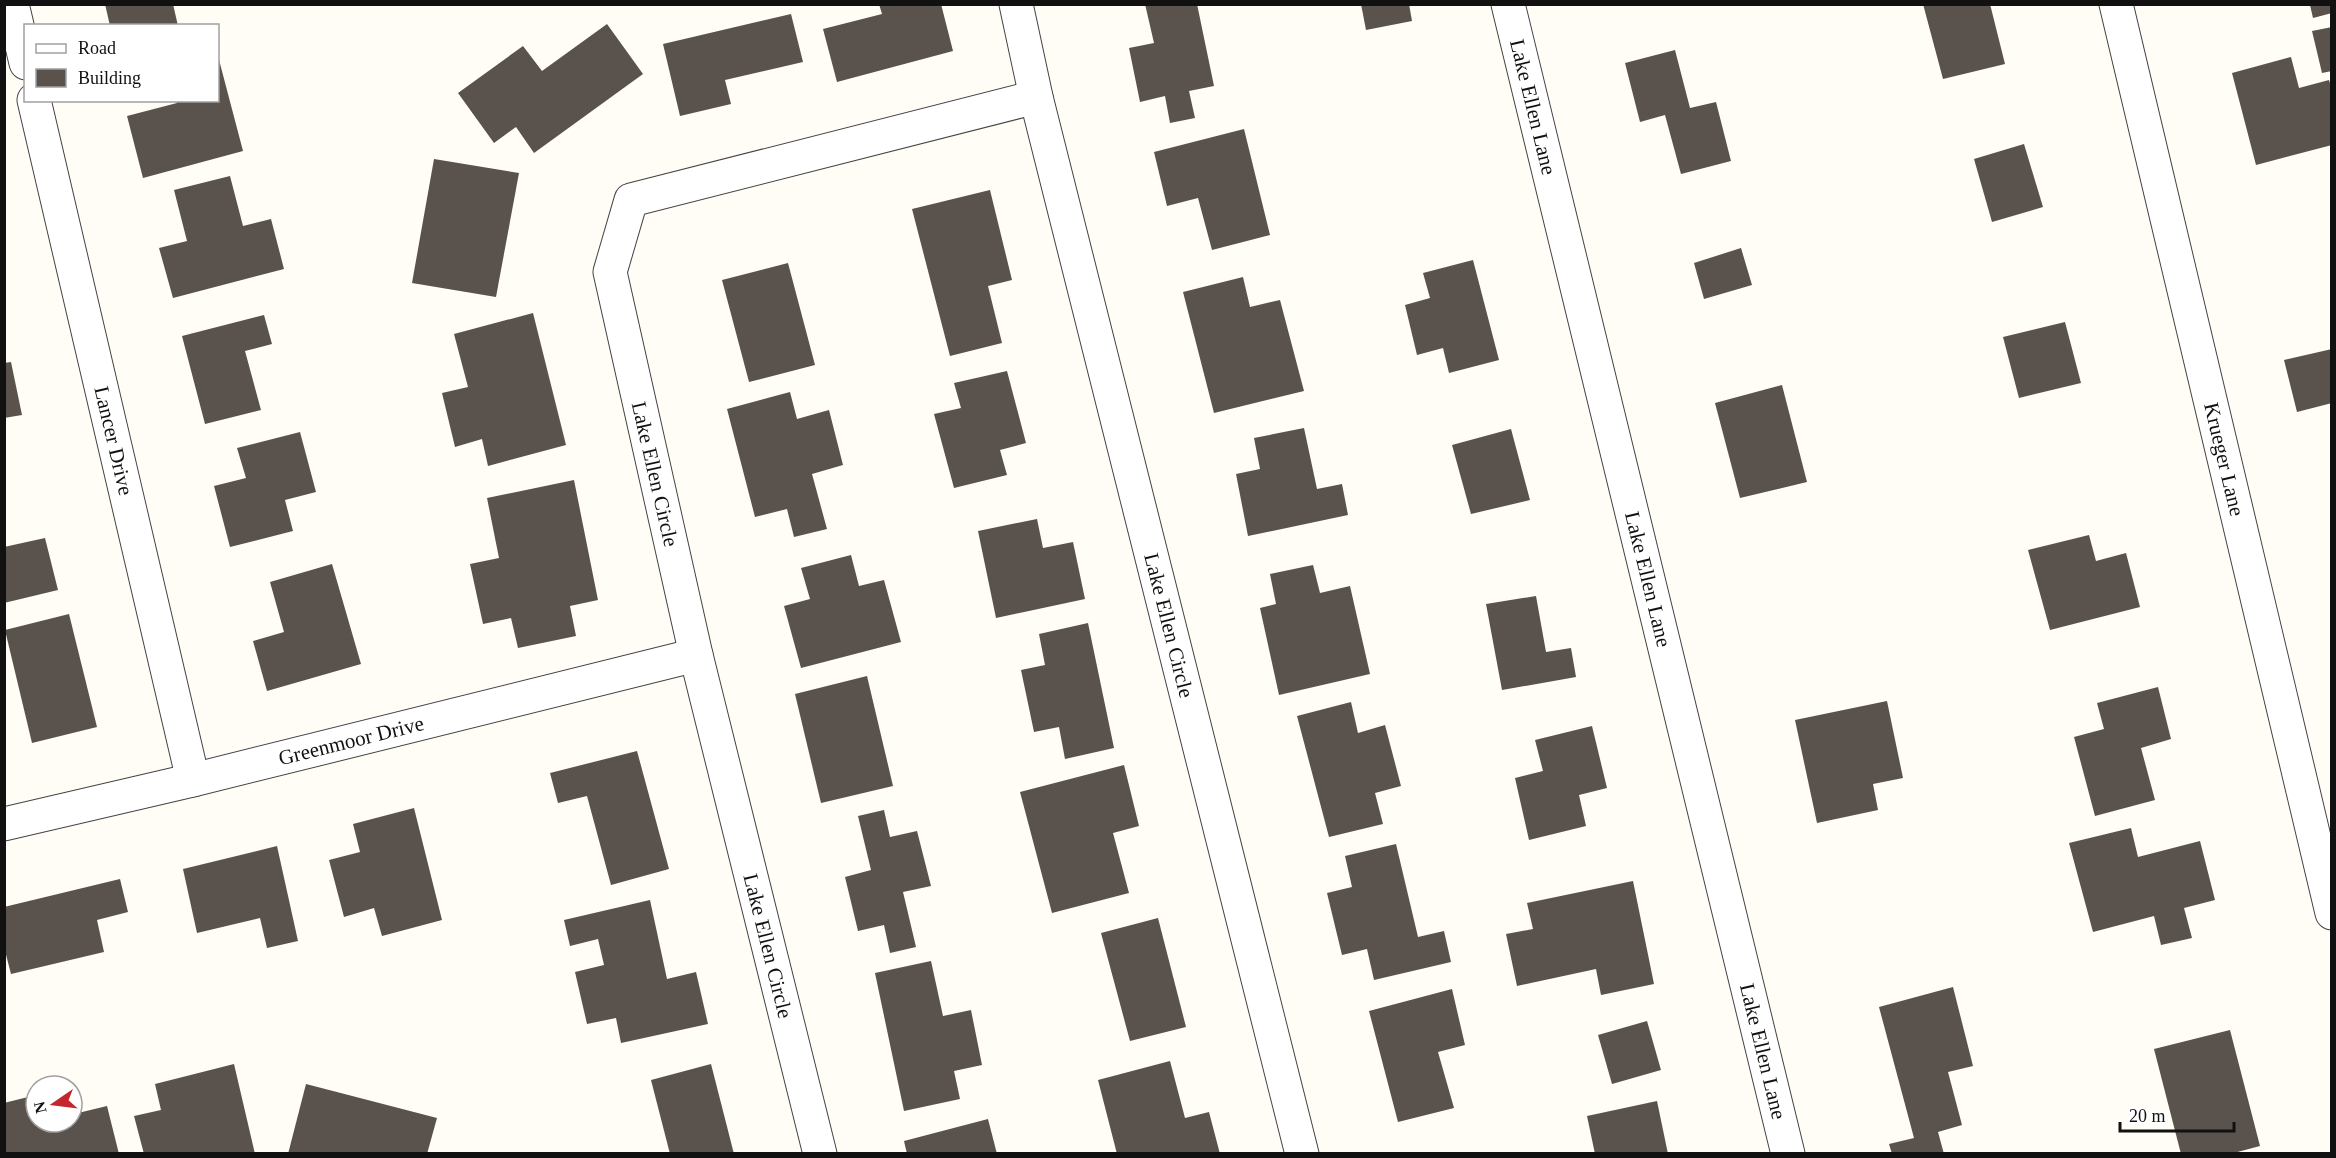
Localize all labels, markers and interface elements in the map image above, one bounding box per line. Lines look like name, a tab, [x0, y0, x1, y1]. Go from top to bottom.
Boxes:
legend	[24, 24, 219, 102]
street label: Lake Ellen Lane	[1505, 37, 1561, 177]
text: Road	[78, 38, 116, 58]
text: Building	[78, 68, 141, 88]
street label: Lancer Drive	[89, 384, 138, 498]
street label: Lake Ellen Circle	[627, 399, 683, 549]
street label: Krueger Lane	[2199, 400, 2249, 519]
street label: Lake Ellen Lane	[1620, 509, 1676, 649]
street label: Lake Ellen Circle	[1139, 551, 1199, 700]
street label: Greenmoor Drive	[276, 711, 426, 770]
street label: Lake Ellen Circle	[738, 871, 798, 1021]
street label: Lake Ellen Lane	[1735, 981, 1791, 1122]
north arrow	[24, 1074, 84, 1134]
scale bar	[2120, 1095, 2234, 1133]
text: N	[30, 1099, 50, 1115]
text: 20 m	[2129, 1106, 2166, 1126]

